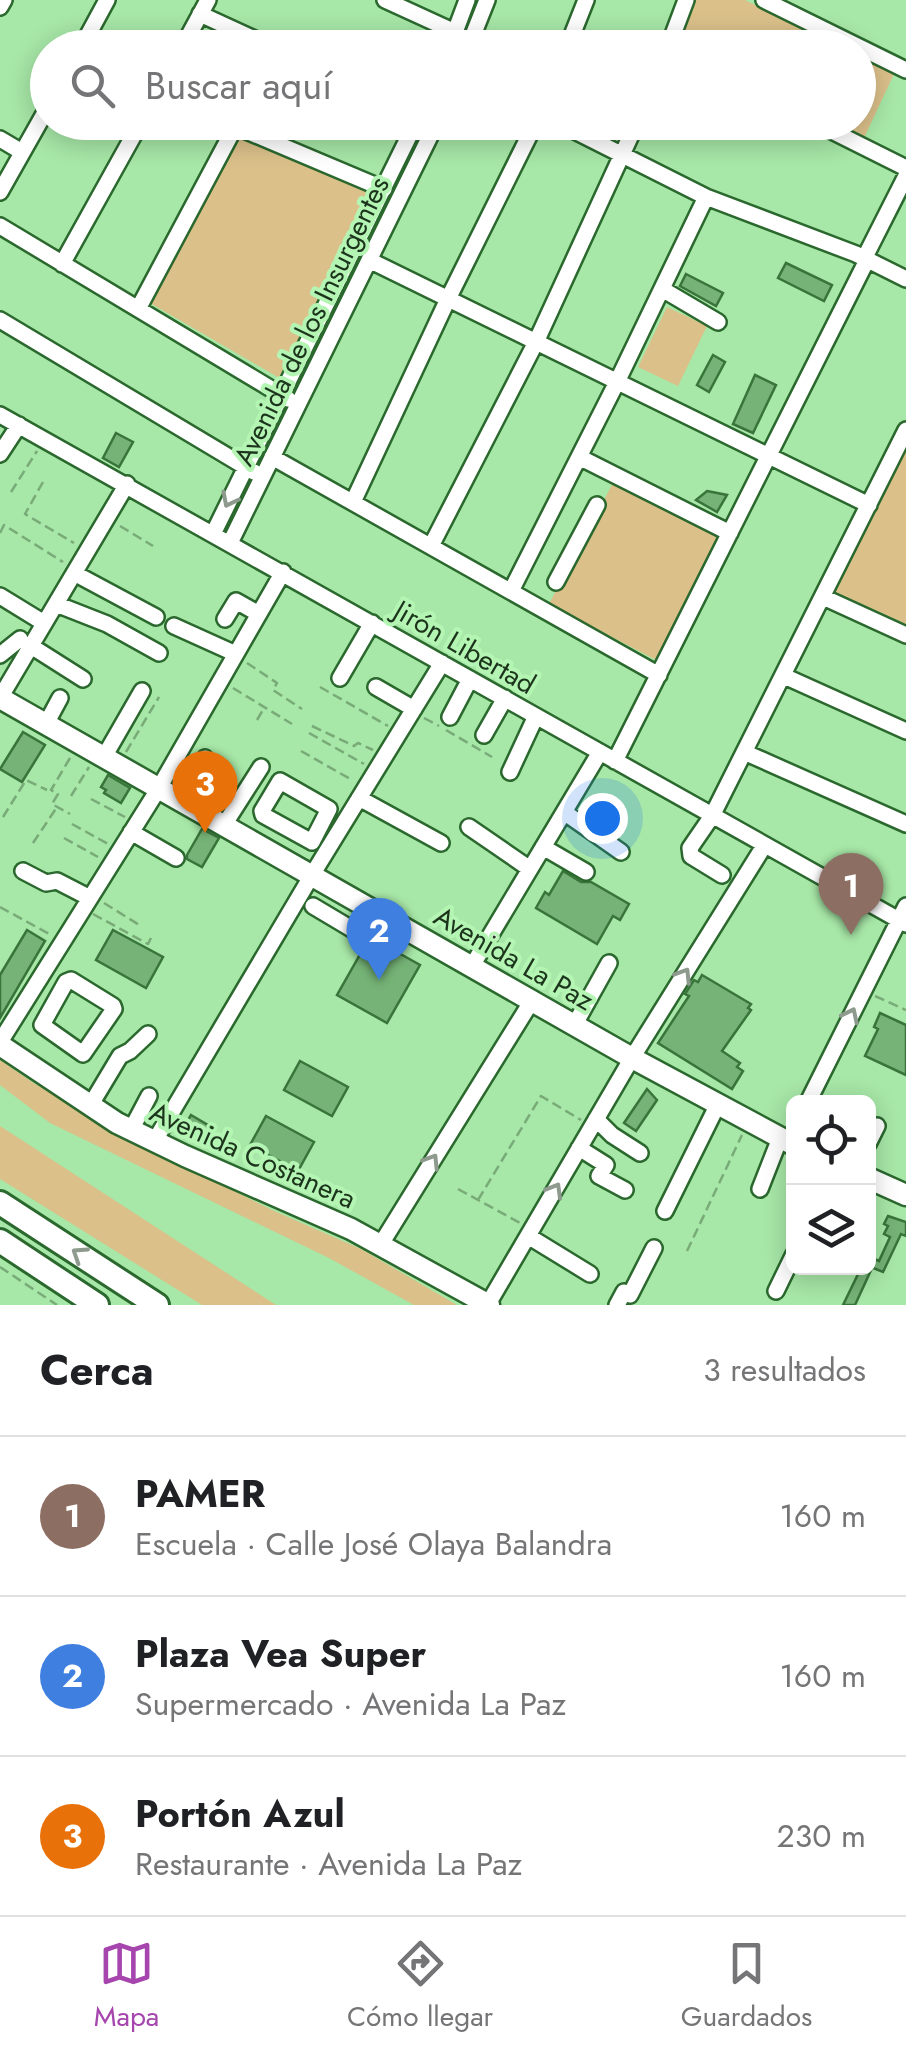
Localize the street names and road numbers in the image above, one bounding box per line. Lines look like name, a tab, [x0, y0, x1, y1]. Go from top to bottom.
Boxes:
street label: Avenida de los Insurgentes	[223, 169, 399, 473]
street label: Jirón Libertad	[383, 588, 543, 705]
street label: Avenida La Paz	[426, 896, 601, 1021]
street label: Avenida Costanera	[143, 1092, 362, 1219]

